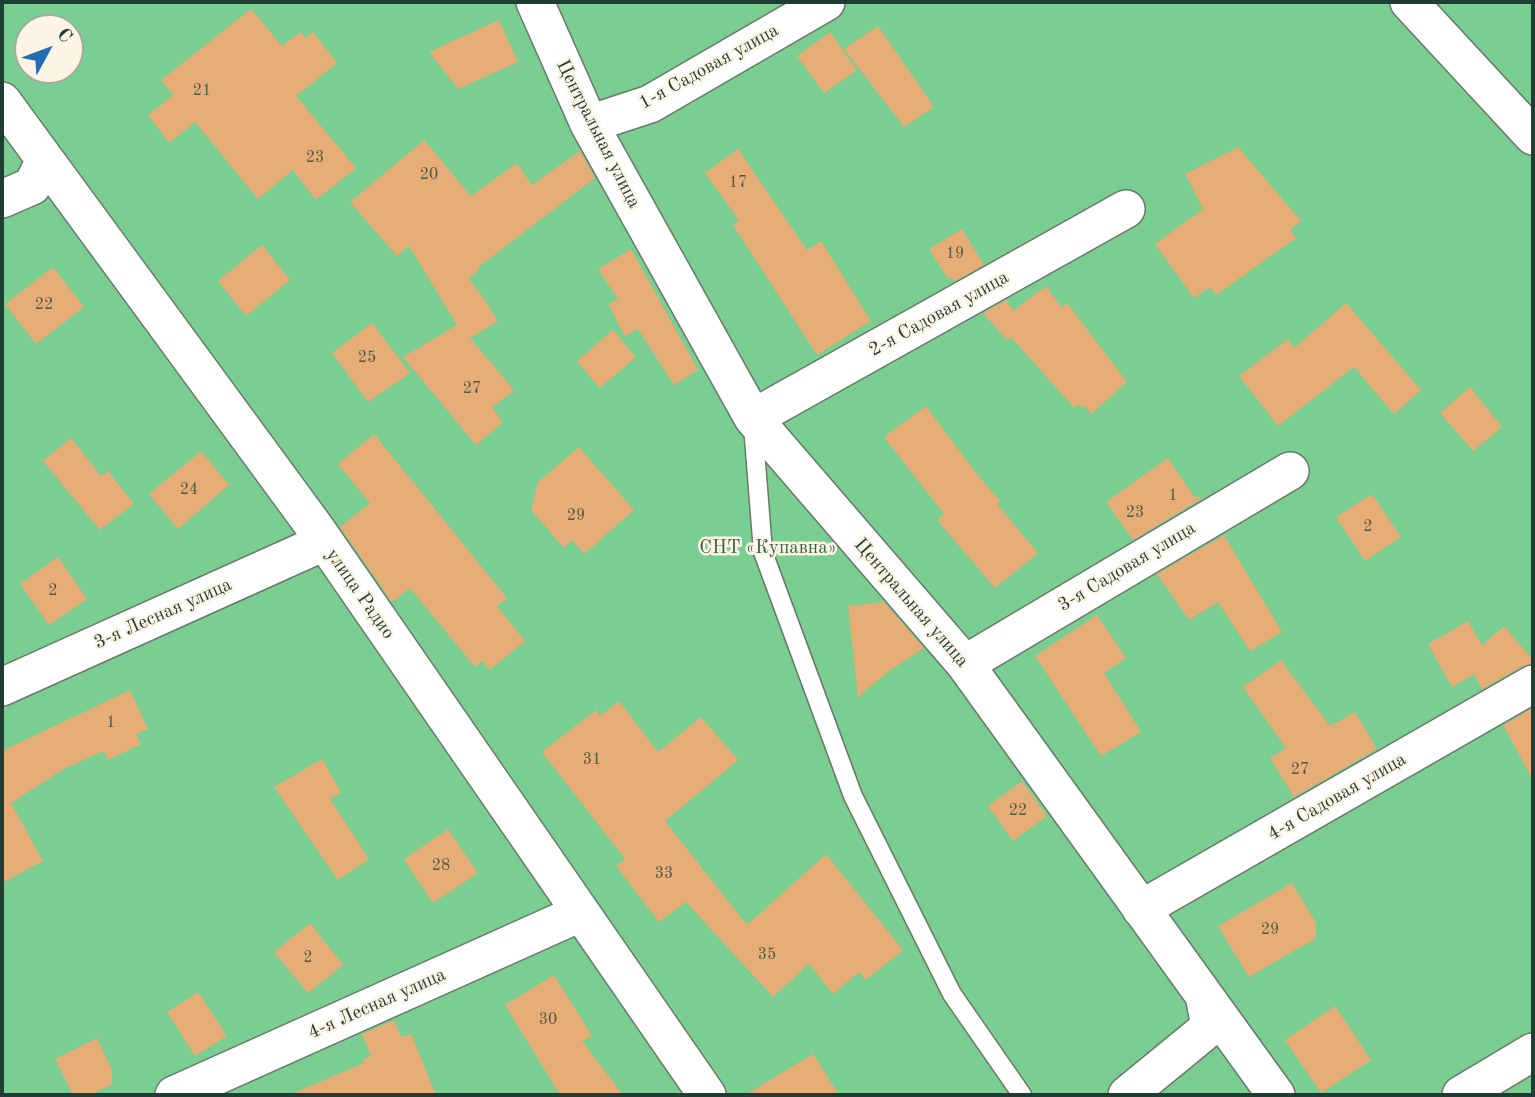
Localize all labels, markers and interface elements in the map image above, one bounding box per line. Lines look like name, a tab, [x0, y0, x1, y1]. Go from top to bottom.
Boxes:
north arrow	[14, 14, 84, 84]
street label: 1-я Садовая улица	[635, 19, 783, 115]
text: С	[52, 25, 75, 47]
street label: Центральная улица	[551, 56, 645, 212]
house number: 21	[193, 81, 211, 101]
house number: 23	[306, 148, 324, 168]
house number: 20	[420, 165, 438, 185]
house number: 17	[729, 173, 747, 193]
house number: 19	[946, 244, 964, 264]
street label: 2-я Садовая улица	[865, 266, 1013, 362]
house number: 22	[35, 295, 53, 315]
house number: 25	[358, 348, 376, 368]
house number: 27	[463, 379, 481, 399]
house number: 24	[180, 480, 198, 500]
house number: 1	[1168, 486, 1178, 506]
house number: 23	[1126, 503, 1144, 523]
house number: 29	[567, 506, 585, 526]
street label: 3-я Садовая улица	[1054, 517, 1200, 617]
house number: 2	[1363, 517, 1373, 537]
street label: Центральная улица	[849, 534, 973, 672]
park label: СНТ «Купавна»	[699, 537, 837, 559]
street label: улица Радио	[320, 544, 400, 644]
street label: 3-я Лесная улица	[90, 573, 236, 655]
house number: 2	[48, 581, 58, 601]
house number: 1	[106, 713, 116, 733]
street label: 4-я Садовая улица	[1264, 748, 1410, 846]
house number: 31	[583, 750, 601, 770]
house number: 27	[1291, 760, 1309, 780]
house number: 22	[1009, 801, 1027, 821]
house number: 28	[432, 856, 450, 876]
house number: 33	[655, 864, 673, 884]
house number: 29	[1261, 920, 1279, 940]
house number: 35	[758, 945, 776, 965]
house number: 2	[303, 948, 313, 968]
street label: 4-я Лесная улица	[304, 963, 450, 1045]
house number: 30	[539, 1010, 557, 1030]

